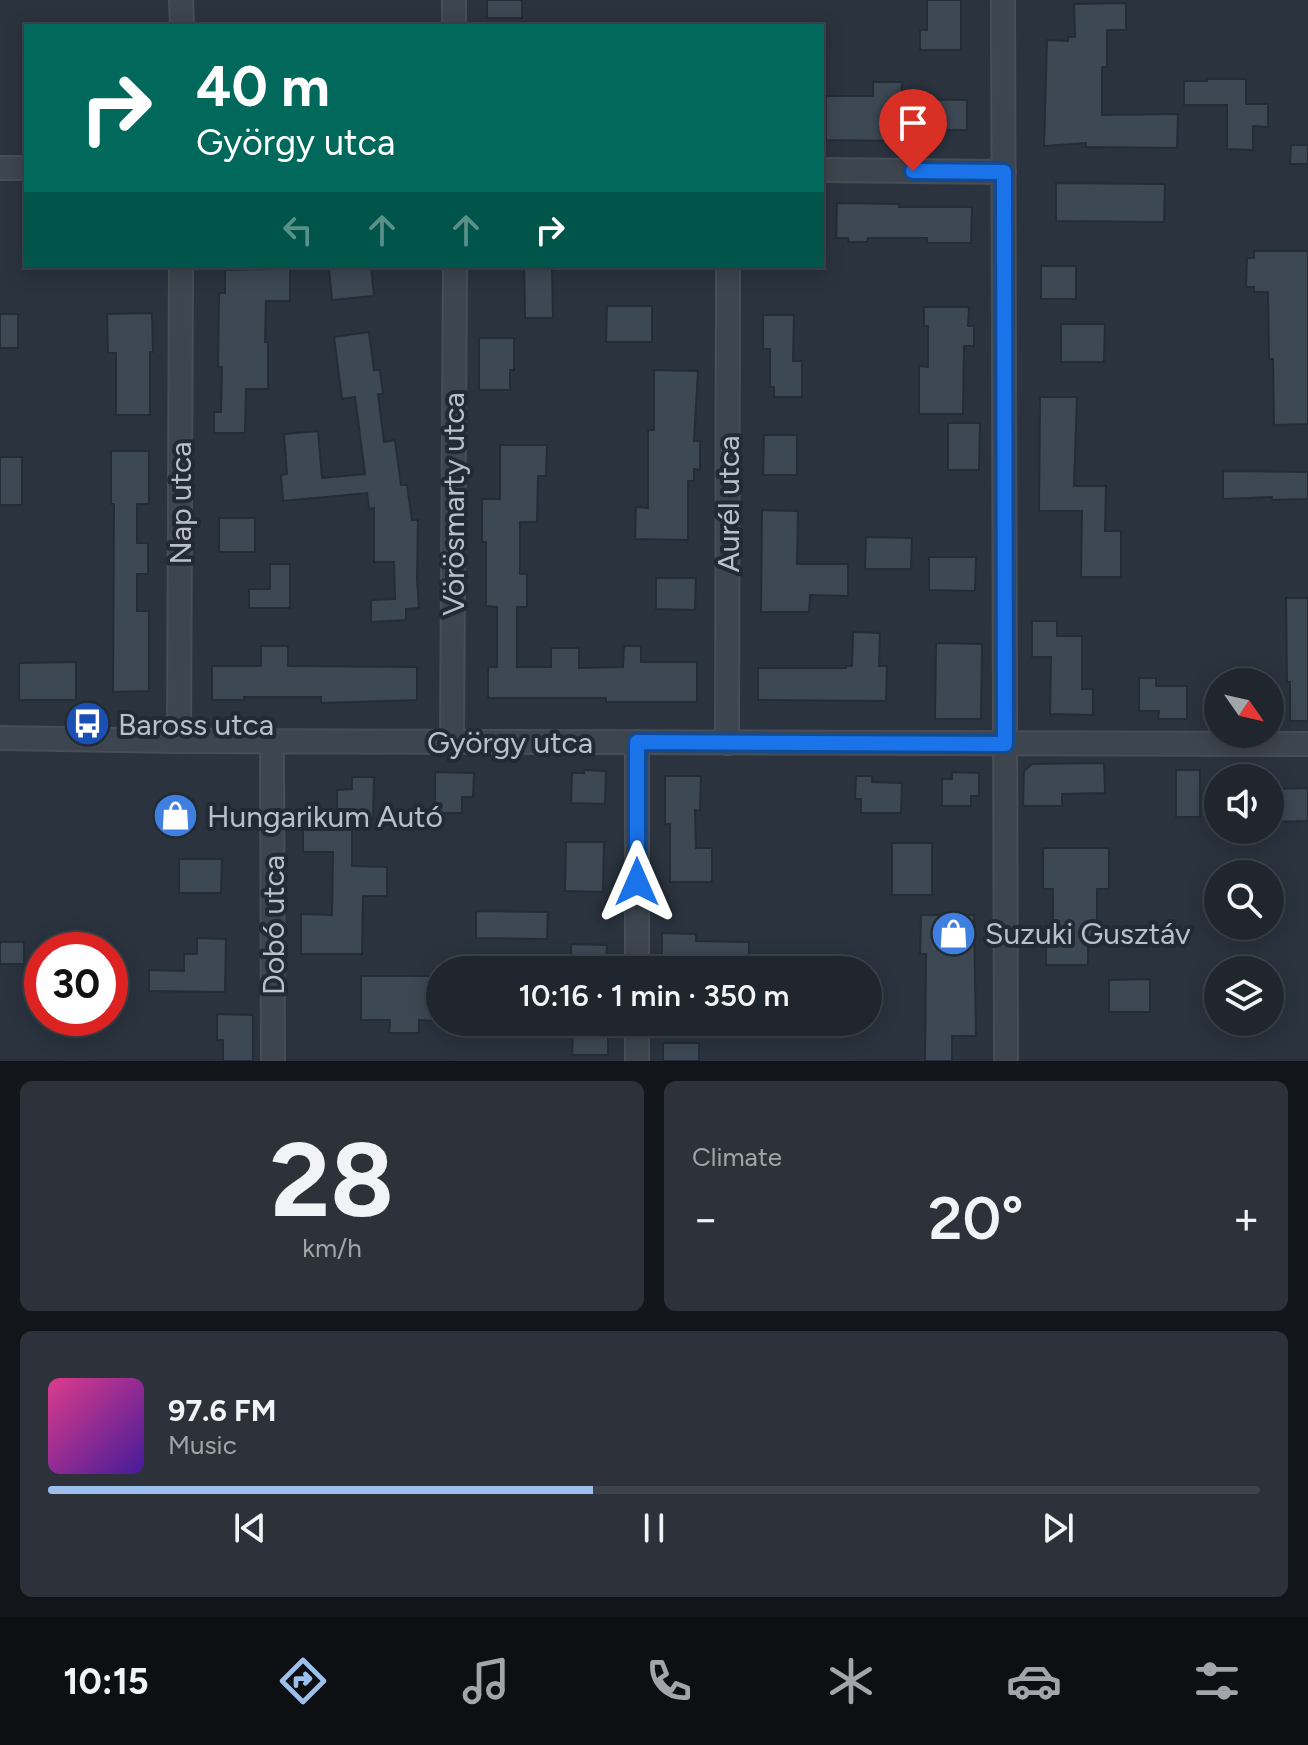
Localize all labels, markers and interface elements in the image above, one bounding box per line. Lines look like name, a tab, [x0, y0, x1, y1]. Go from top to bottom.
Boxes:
text: 40 m	[196, 53, 330, 120]
icon: right	[64, 56, 168, 160]
pin	[879, 89, 947, 171]
icon: arrive	[891, 101, 935, 145]
text: György utca	[196, 121, 395, 164]
icon: left	[276, 208, 320, 252]
icon: ahead	[360, 208, 404, 252]
icon: ahead	[444, 208, 488, 252]
icon: right	[528, 208, 572, 252]
street label: Vörösmarty utca	[435, 392, 472, 616]
street label: Aurél utca	[710, 435, 747, 573]
street label: Nap utca	[162, 441, 199, 565]
north arrow	[1204, 668, 1284, 748]
map controls	[1204, 668, 1284, 1036]
bus stop icon: Baross utca	[63, 700, 111, 748]
place label: Baross utca	[118, 706, 274, 743]
street label: György utca	[427, 724, 593, 761]
button: sound	[1204, 764, 1284, 844]
shop icon: Hungarikum Autó	[152, 792, 200, 840]
place label: Hungarikum Autó	[207, 798, 443, 835]
position arrow	[595, 840, 679, 924]
street label: Dobó utca	[255, 855, 292, 995]
button: search	[1204, 860, 1284, 940]
shop icon: Suzuki Gusztáv	[930, 909, 978, 957]
place label: Suzuki Gusztáv	[985, 915, 1191, 952]
speed limit sign: 30	[24, 932, 128, 1036]
button: layers	[1204, 956, 1284, 1036]
text: 10:16 · 1 min · 350 m	[518, 977, 790, 1014]
text: 28	[270, 1117, 394, 1242]
text: Climate	[692, 1141, 782, 1173]
text: 20°	[928, 1182, 1024, 1254]
text: −	[692, 1192, 719, 1245]
text: +	[1233, 1192, 1260, 1245]
text: km/h	[302, 1232, 362, 1264]
text: 97.6 FM	[168, 1392, 276, 1429]
text: Music	[168, 1429, 237, 1461]
icon: previous	[228, 1506, 272, 1550]
icon: pause	[632, 1506, 676, 1550]
icon: next	[1036, 1506, 1080, 1550]
icon: directions	[275, 1653, 331, 1709]
icon: music	[458, 1653, 514, 1709]
icon: phone	[641, 1653, 697, 1709]
icon: climate	[823, 1653, 879, 1709]
icon: car	[1006, 1653, 1062, 1709]
icon: filters	[1189, 1653, 1245, 1709]
text: 10:15	[63, 1660, 149, 1703]

